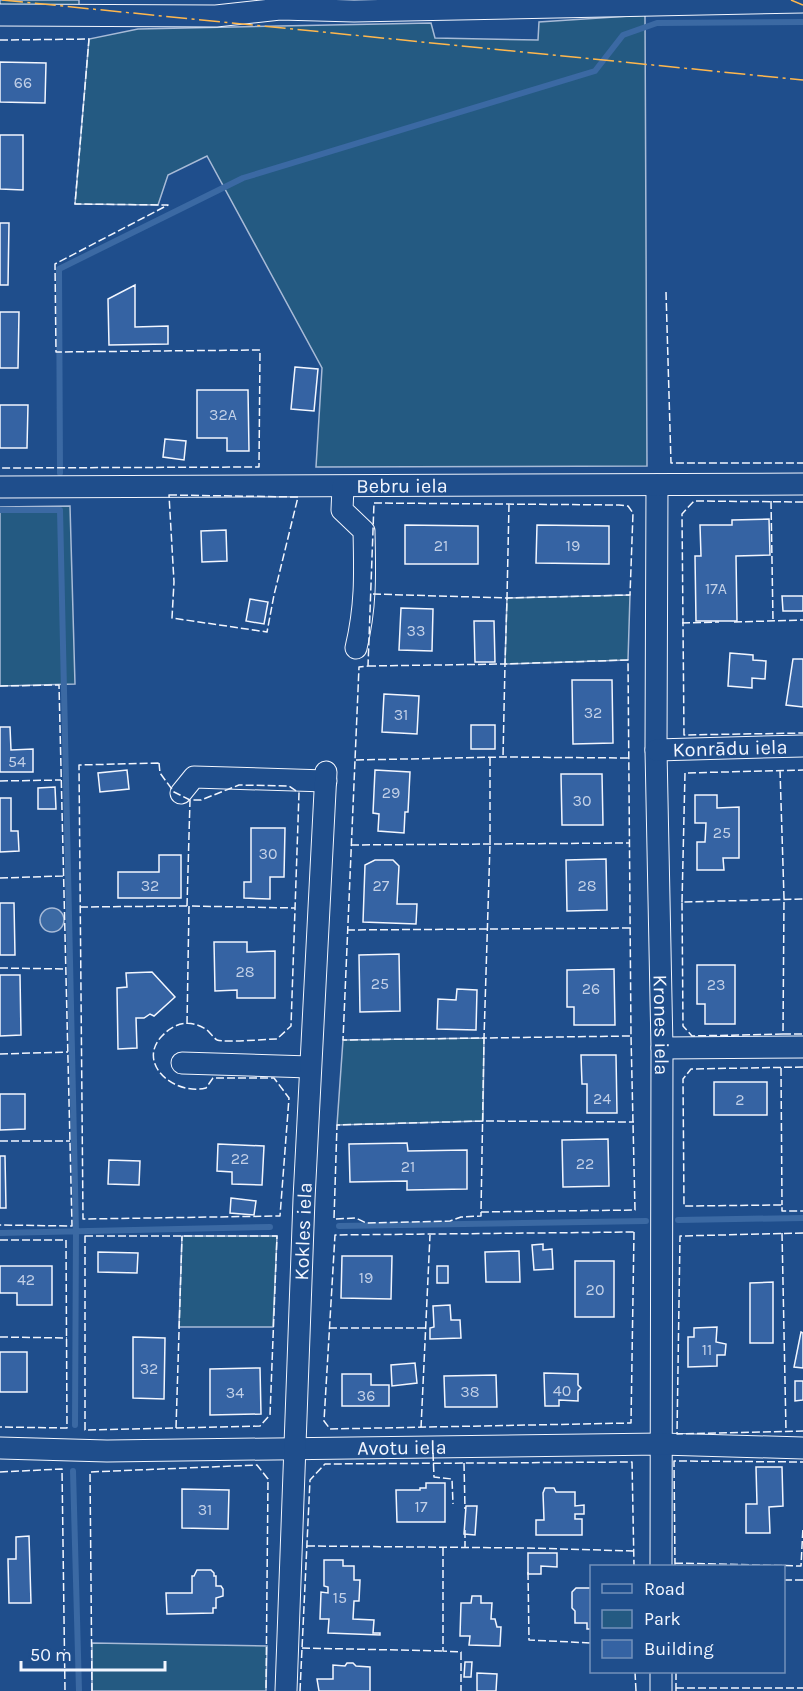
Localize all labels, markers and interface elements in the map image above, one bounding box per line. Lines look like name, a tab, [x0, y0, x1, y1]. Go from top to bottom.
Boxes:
house number: 66	[14, 73, 32, 92]
house number: 32A	[209, 405, 237, 424]
street label: Bebru iela	[356, 474, 448, 498]
house number: 21	[434, 536, 448, 555]
house number: 19	[566, 536, 580, 555]
house number: 17A	[705, 579, 727, 598]
house number: 33	[407, 621, 425, 640]
house number: 32	[584, 703, 602, 722]
house number: 31	[394, 705, 408, 724]
street label: Konrādu iela	[672, 735, 788, 762]
house number: 54	[8, 752, 26, 771]
house number: 29	[382, 783, 400, 802]
house number: 30	[573, 791, 591, 810]
house number: 25	[713, 823, 731, 842]
house number: 30	[259, 844, 277, 863]
house number: 32	[141, 876, 159, 895]
house number: 27	[373, 876, 390, 895]
house number: 28	[577, 876, 597, 895]
house number: 28	[235, 962, 255, 981]
house number: 25	[371, 974, 389, 993]
street label: Krones iela	[649, 974, 673, 1075]
house number: 23	[707, 975, 725, 994]
house number: 26	[582, 979, 600, 998]
house number: 24	[593, 1089, 611, 1108]
house number: 2	[735, 1090, 745, 1109]
house number: 22	[231, 1149, 249, 1168]
house number: 22	[576, 1154, 594, 1173]
house number: 21	[401, 1157, 415, 1176]
street label: Kokles iela	[290, 1182, 317, 1281]
house number: 19	[359, 1268, 373, 1287]
house number: 42	[17, 1270, 35, 1289]
house number: 20	[586, 1280, 604, 1299]
house number: 11	[702, 1340, 712, 1359]
house number: 32	[140, 1359, 158, 1378]
house number: 40	[553, 1381, 571, 1400]
house number: 38	[460, 1382, 480, 1401]
house number: 34	[226, 1383, 244, 1402]
house number: 36	[357, 1386, 375, 1405]
street label: Avotu iela	[357, 1436, 447, 1460]
house number: 17	[415, 1497, 428, 1516]
house number: 31	[198, 1500, 212, 1519]
legend	[590, 1565, 785, 1673]
text: Road	[644, 1578, 685, 1600]
house number: 15	[333, 1588, 347, 1607]
text: Park	[644, 1608, 681, 1630]
scale bar	[21, 1634, 165, 1672]
text: Building	[644, 1638, 714, 1660]
text: 50 m	[30, 1644, 72, 1666]

